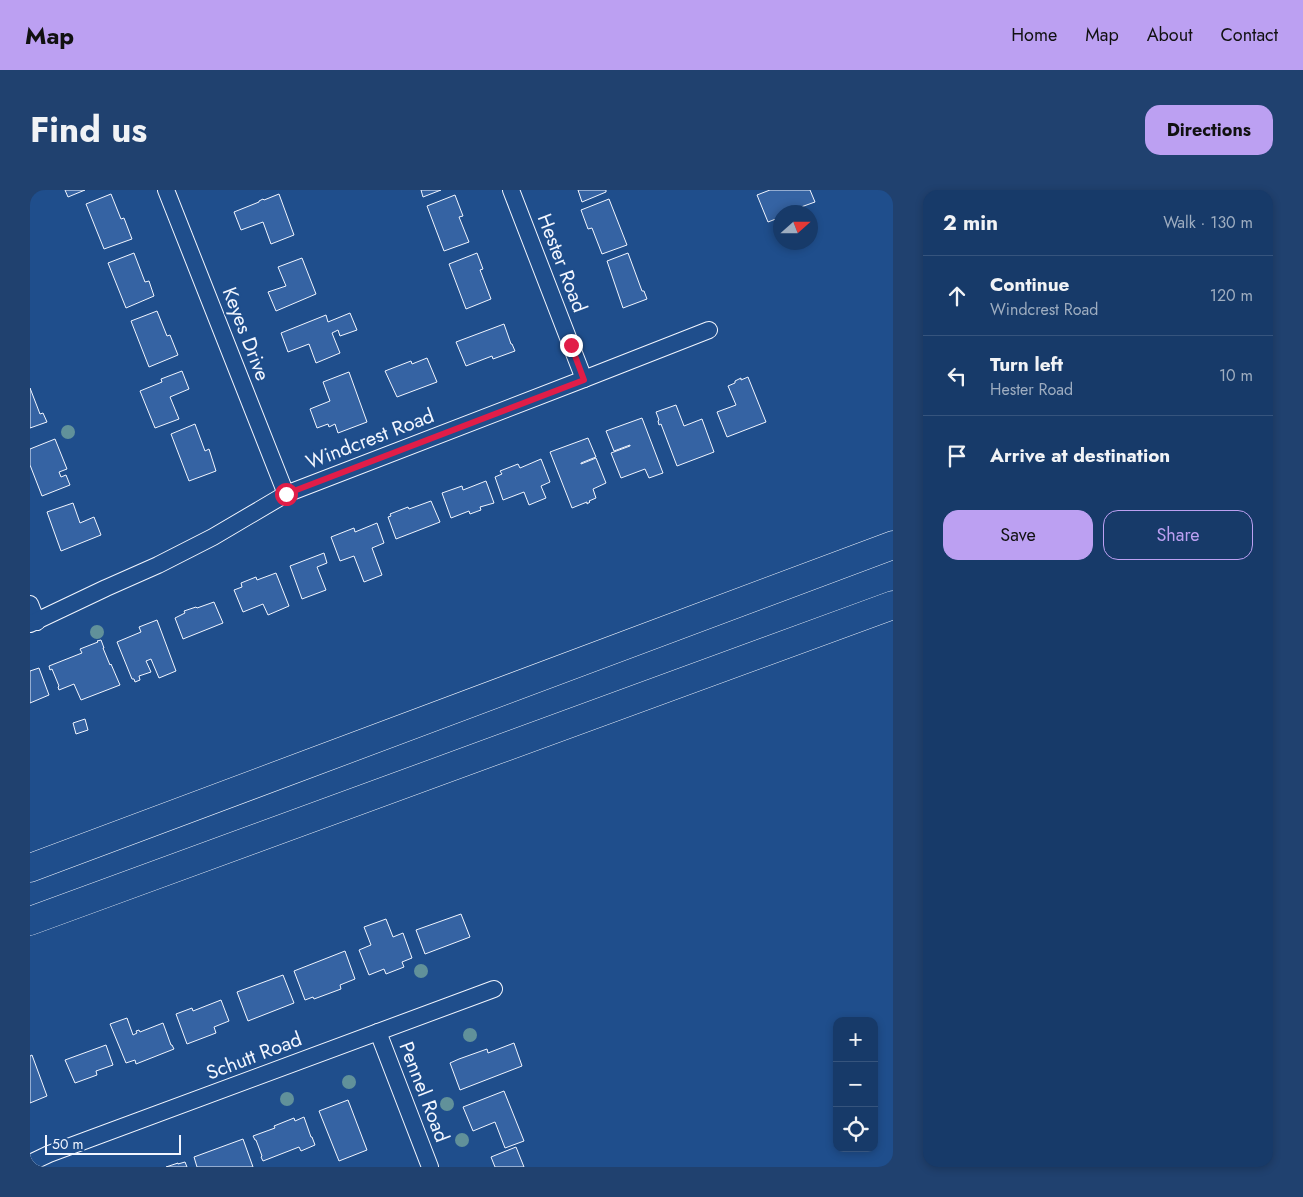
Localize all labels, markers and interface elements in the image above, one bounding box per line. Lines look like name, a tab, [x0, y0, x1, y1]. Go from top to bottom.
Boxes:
text: Map	[25, 18, 74, 53]
text: Home	[1011, 22, 1057, 48]
text: Map	[1085, 22, 1119, 48]
text: About	[1147, 22, 1192, 48]
text: Contact	[1220, 22, 1278, 48]
text: Find us	[30, 105, 147, 155]
button: Directions	[1145, 105, 1273, 155]
north arrow	[773, 205, 818, 250]
text: 2 min	[943, 208, 998, 238]
street label: Hester Road	[530, 209, 594, 317]
text: Walk · 130 m	[1163, 211, 1253, 234]
text: Continue	[990, 271, 1069, 298]
icon: ahead	[943, 282, 971, 310]
street label: Keyes Drive	[215, 283, 277, 385]
text: 120 m	[1210, 284, 1253, 307]
text: Windcrest Road	[990, 298, 1098, 321]
route end	[560, 334, 583, 357]
text: Turn left	[990, 351, 1063, 378]
icon: left	[943, 362, 971, 390]
text: 10 m	[1219, 364, 1253, 387]
text: Hester Road	[990, 378, 1073, 401]
street label: Windcrest Road	[302, 401, 438, 477]
icon: arrive	[943, 442, 971, 470]
text: Arrive at destination	[990, 442, 1170, 469]
route start	[275, 483, 298, 506]
button: Save	[943, 510, 1093, 560]
button: Share	[1103, 510, 1253, 560]
map controls	[833, 1017, 878, 1152]
button: +	[833, 1017, 878, 1062]
street label: Schutt Road	[202, 1024, 306, 1088]
street label: Pennel Road	[392, 1037, 456, 1147]
button: −	[833, 1062, 878, 1107]
button: locate	[833, 1107, 878, 1152]
scale bar	[45, 1132, 181, 1155]
text: 50 m	[52, 1134, 83, 1154]

